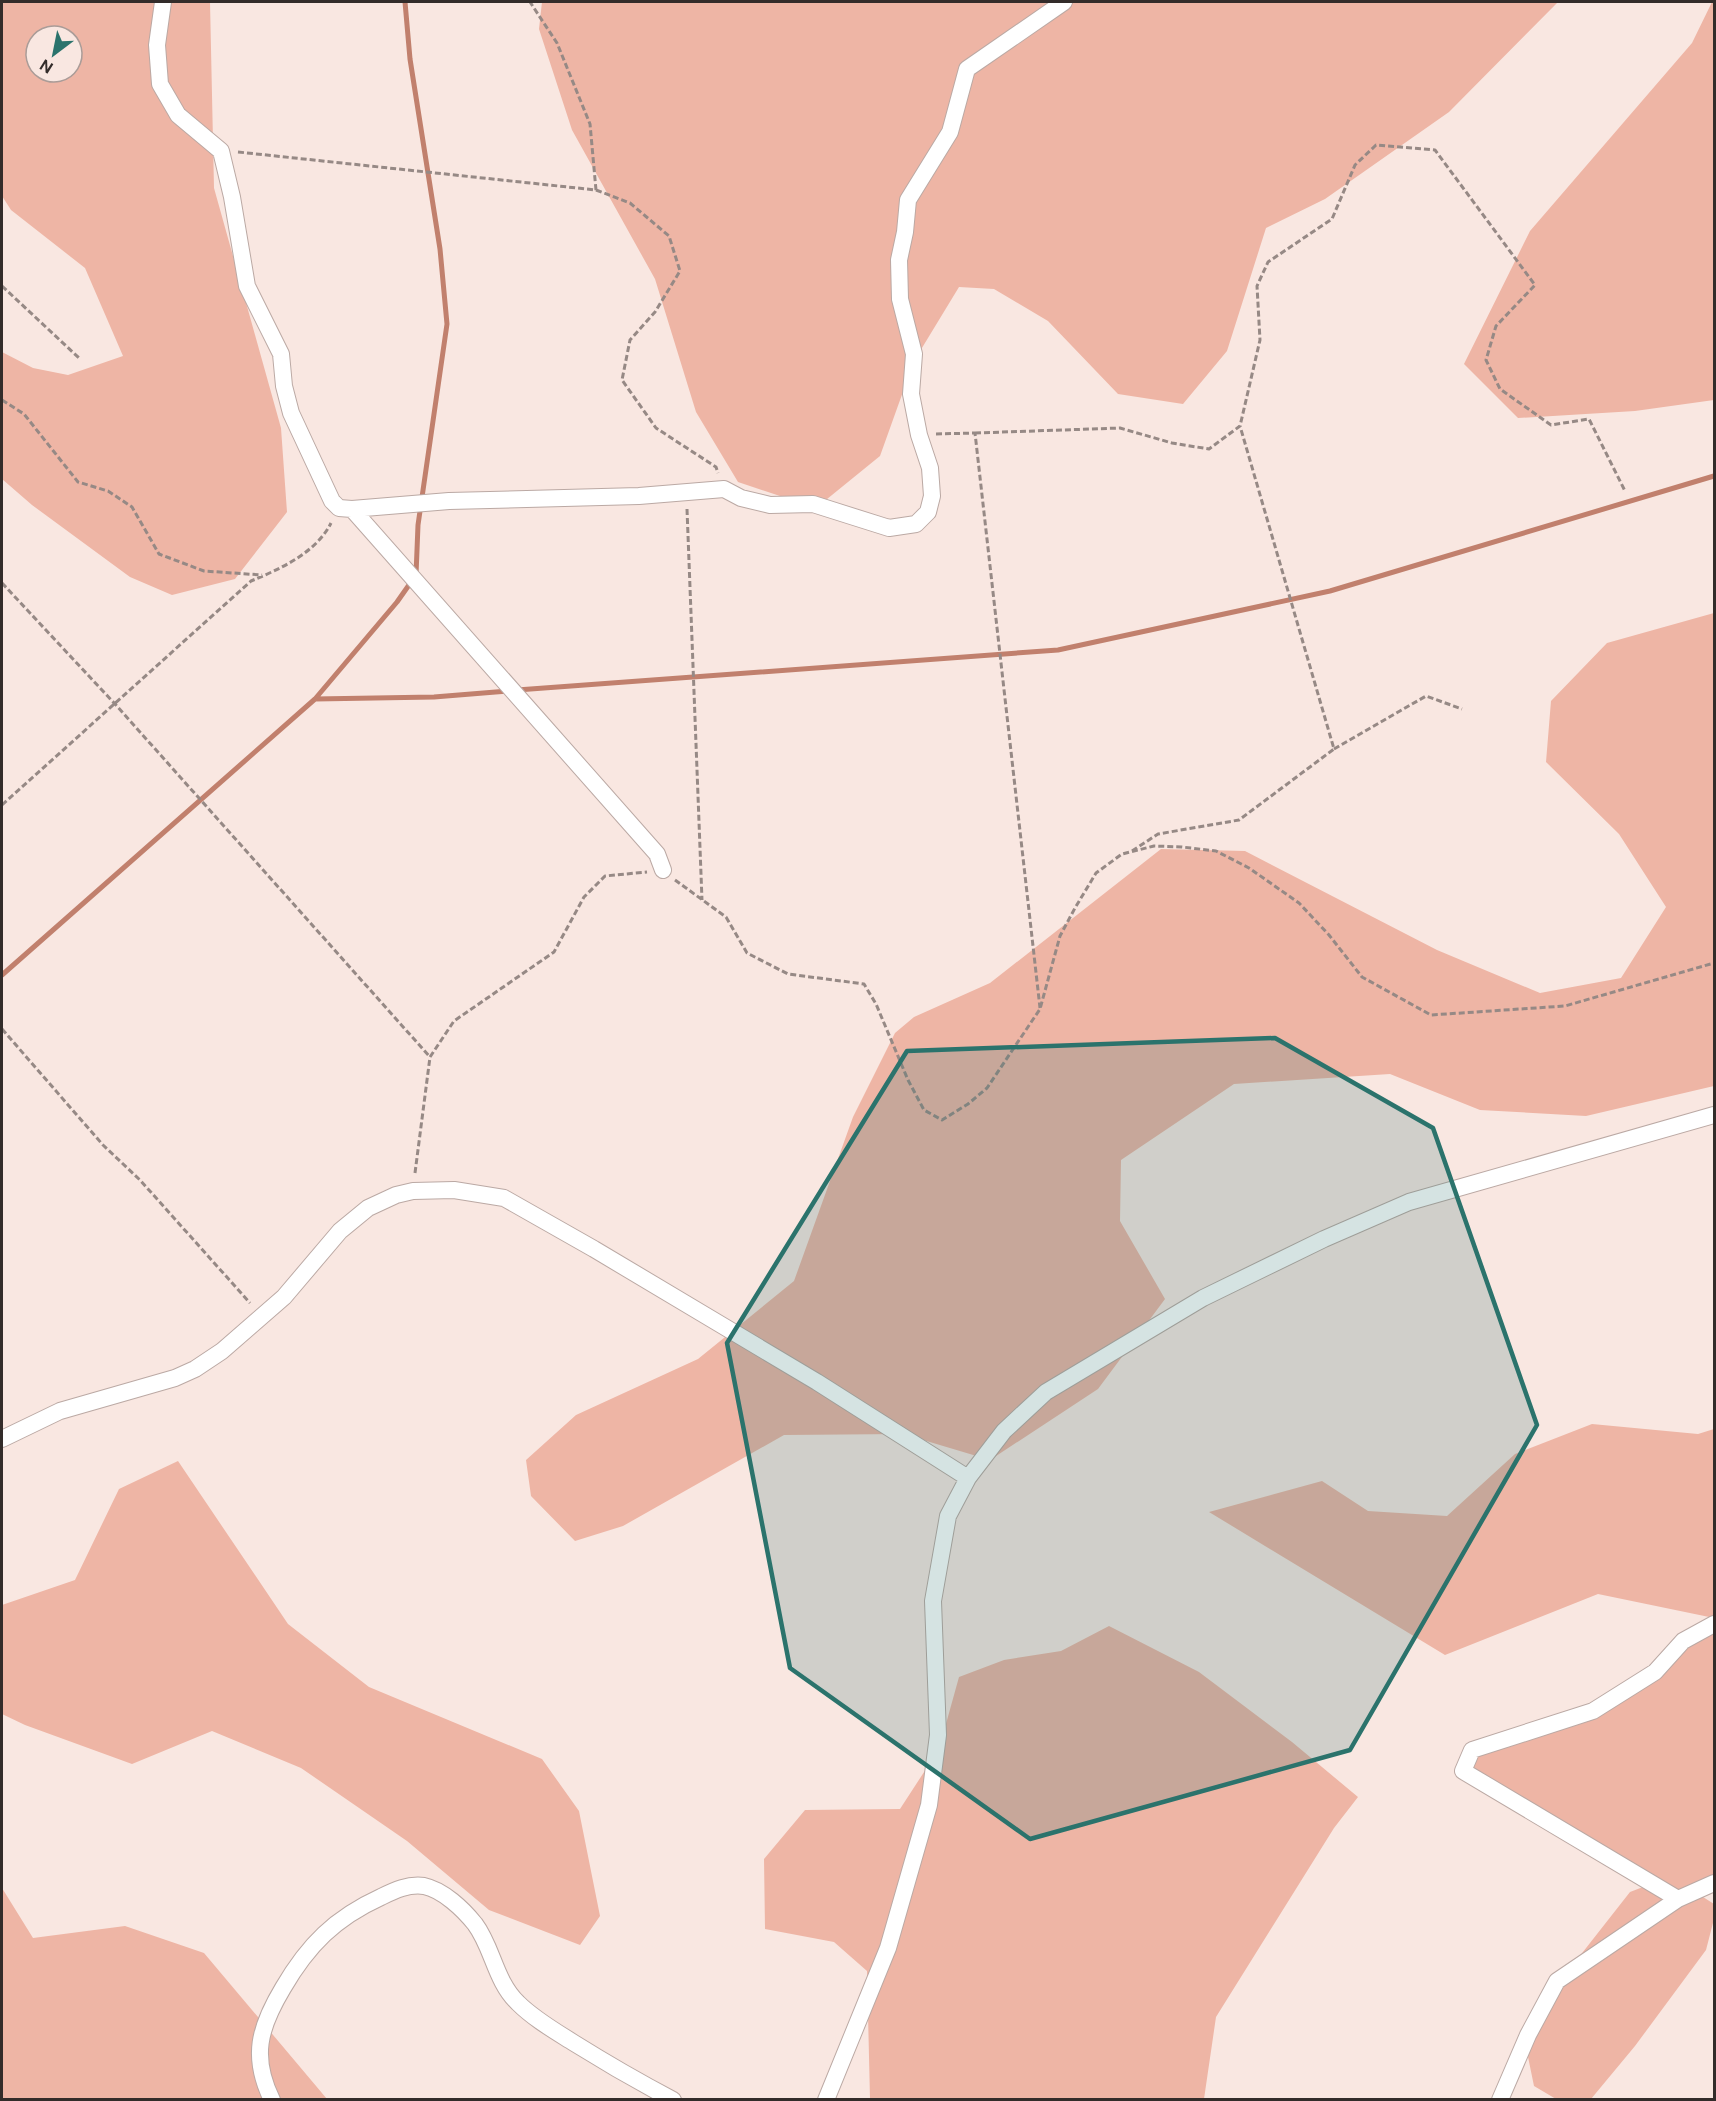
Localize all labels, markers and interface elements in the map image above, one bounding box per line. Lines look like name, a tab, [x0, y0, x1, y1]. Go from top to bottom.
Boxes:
north arrow	[24, 24, 84, 84]
text: N	[36, 54, 57, 78]

